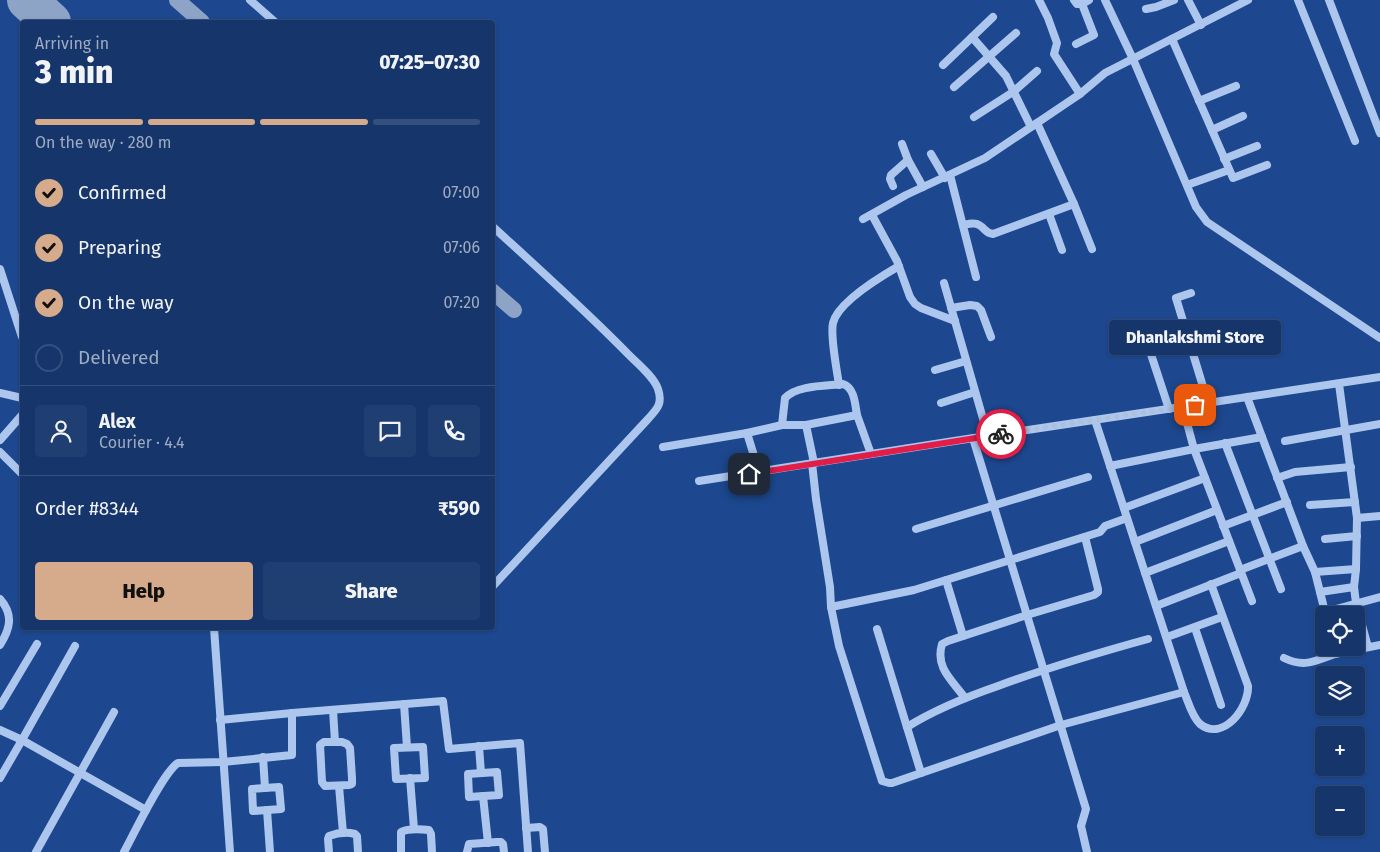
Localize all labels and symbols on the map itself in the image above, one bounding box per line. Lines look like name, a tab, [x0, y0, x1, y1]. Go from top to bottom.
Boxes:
callout: Dhanlakshmi Store	[1109, 320, 1281, 355]
pin	[1174, 384, 1216, 426]
courier	[976, 409, 1026, 459]
pin	[728, 453, 770, 495]

